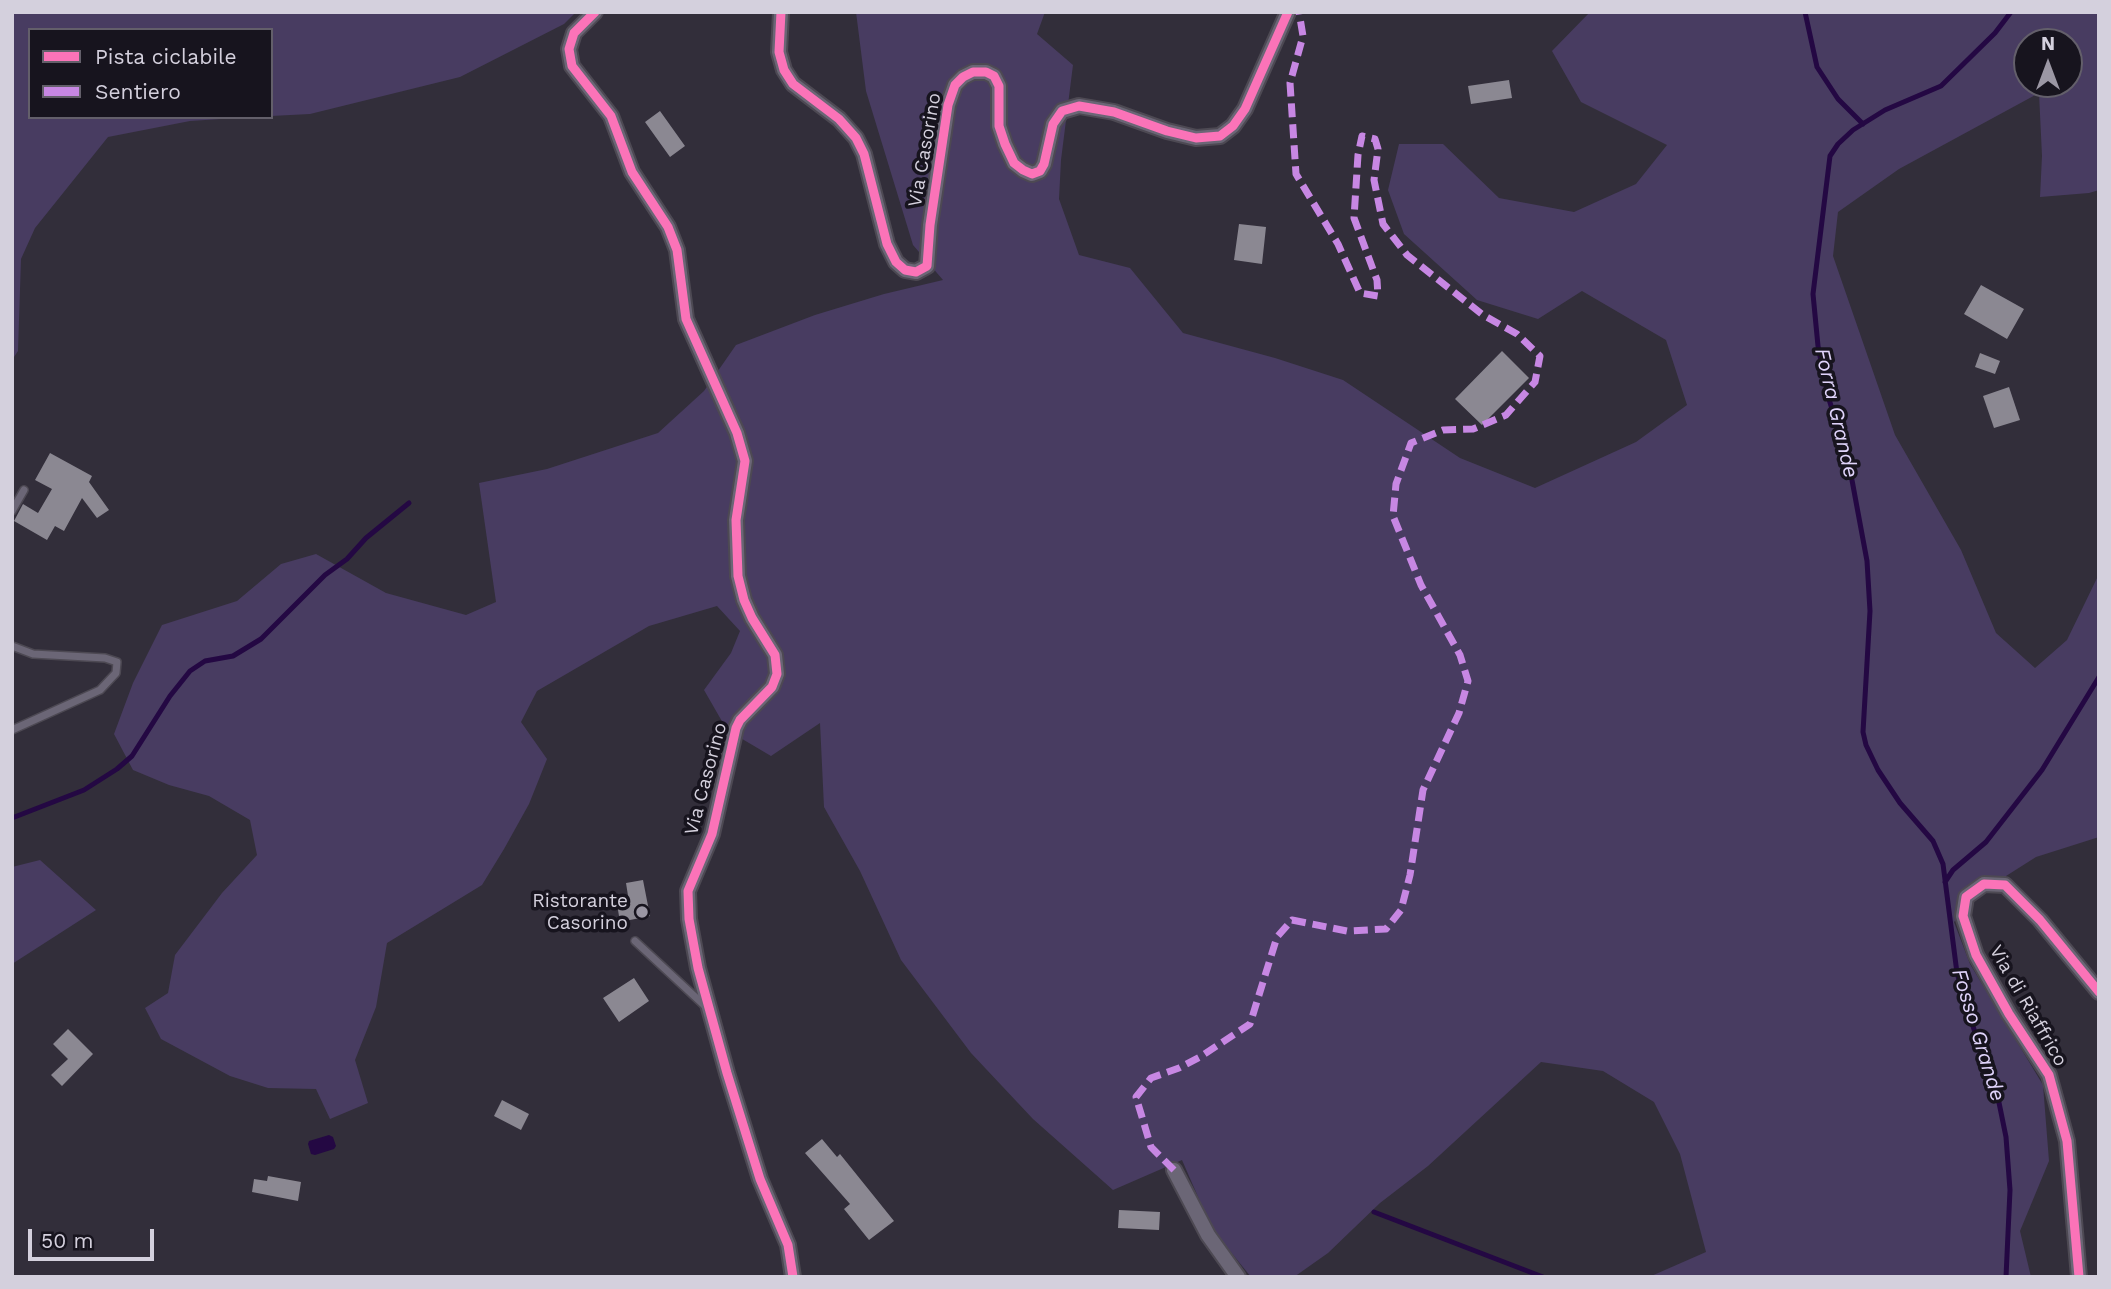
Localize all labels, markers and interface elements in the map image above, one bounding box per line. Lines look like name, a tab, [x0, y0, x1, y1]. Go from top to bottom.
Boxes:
legend	[28, 28, 273, 119]
north arrow	[2013, 28, 2083, 98]
text: N	[2041, 32, 2055, 55]
text: Pista ciclabile	[95, 44, 237, 69]
text: Sentiero	[95, 79, 181, 104]
street label: Via Casorino	[904, 91, 946, 209]
water label: Forra Grande	[1809, 346, 1863, 480]
street label: Via Casorino	[680, 720, 732, 838]
place label: Ristorante Casorino	[532, 890, 628, 934]
marker: Ristorante Casorino	[634, 904, 650, 920]
street label: Via di Riaffrico	[1984, 941, 2072, 1071]
water label: Fosso Grande	[1946, 966, 2010, 1104]
scale bar	[32, 1216, 158, 1260]
text: 50 m	[41, 1228, 93, 1253]

